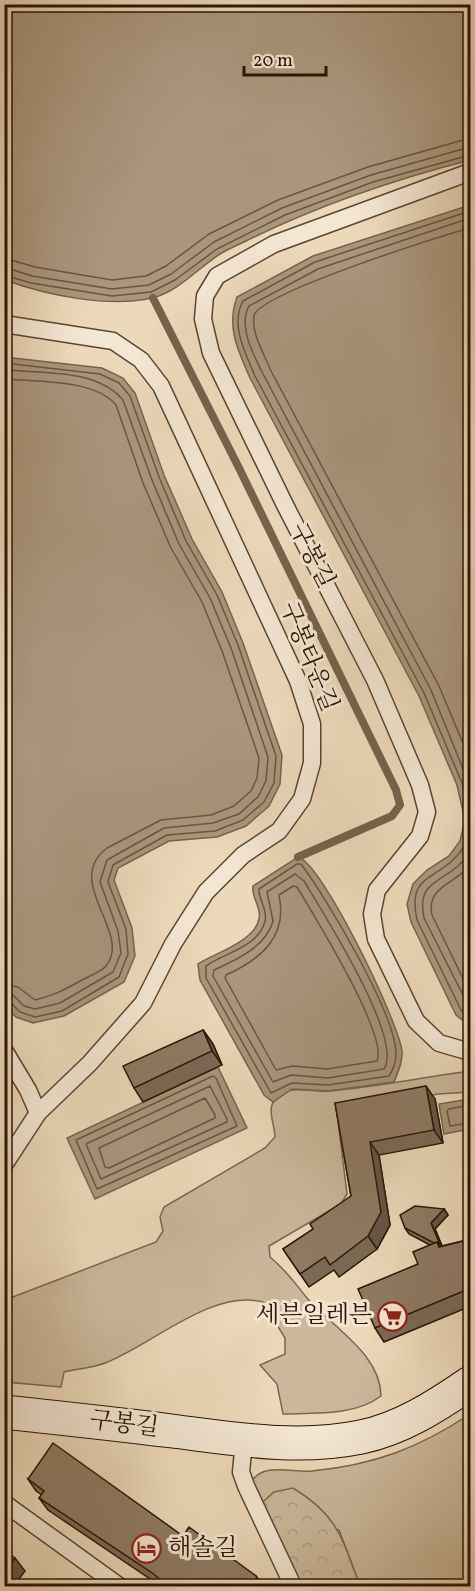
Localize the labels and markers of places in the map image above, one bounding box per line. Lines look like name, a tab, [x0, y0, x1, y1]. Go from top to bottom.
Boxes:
place label: 세븐일레븐	[256, 1299, 372, 1333]
supermarket icon: 세븐일레븐	[377, 1300, 409, 1332]
place label: 해솔길	[168, 1532, 238, 1566]
hotel icon: 해솔길	[131, 1533, 163, 1565]

